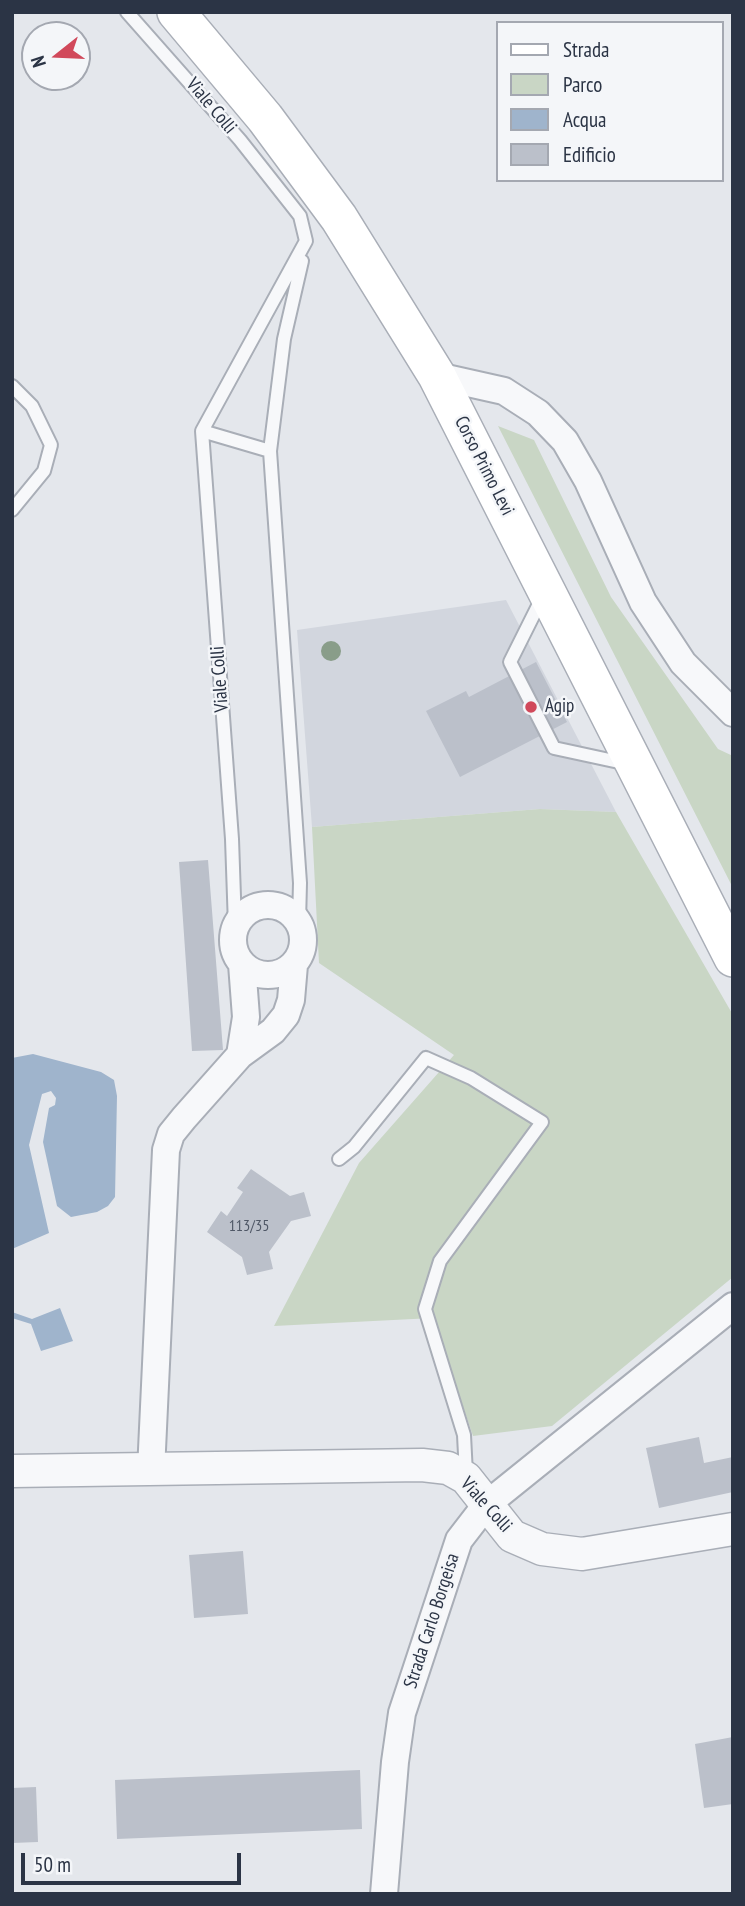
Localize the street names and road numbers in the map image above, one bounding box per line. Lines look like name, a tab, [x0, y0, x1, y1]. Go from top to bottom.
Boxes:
street label: Viale Colli	[181, 73, 241, 139]
street label: Corso Primo Levi	[449, 413, 519, 519]
street label: Viale Colli	[206, 645, 234, 713]
street label: Viale Colli	[455, 1473, 517, 1537]
street label: Strada Carlo Borgeisa	[399, 1551, 465, 1691]

